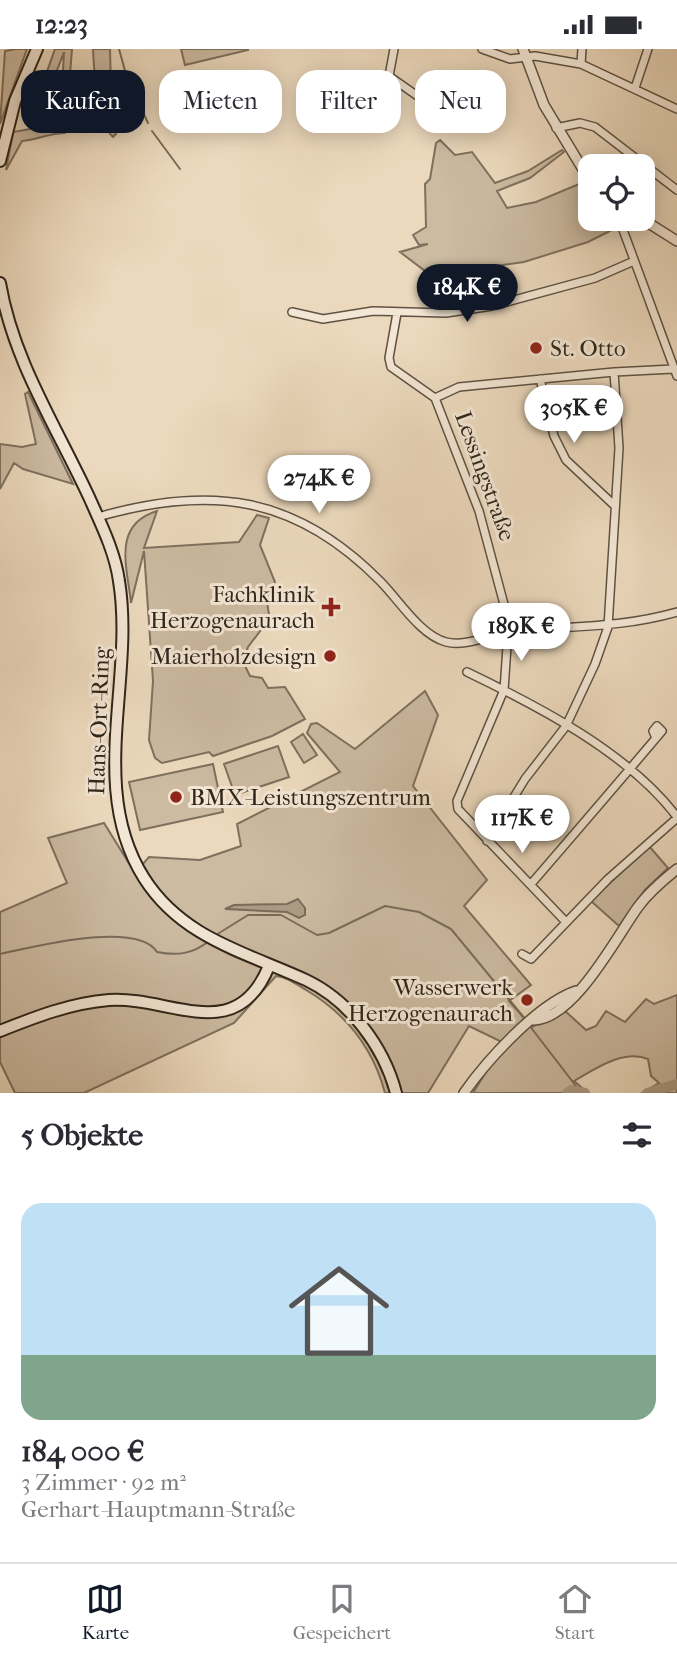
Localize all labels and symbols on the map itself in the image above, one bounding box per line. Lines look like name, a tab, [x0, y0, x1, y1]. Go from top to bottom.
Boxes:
pin: 184K €	[410, 265, 524, 324]
place label: St. Otto	[550, 335, 626, 362]
marker: St. Otto	[528, 340, 544, 356]
pin: 305K €	[517, 385, 631, 445]
street label: Lessingstraße	[449, 408, 521, 544]
pin: 274K €	[262, 455, 376, 515]
place label: Fachklinik Herzogenaurach	[150, 581, 316, 634]
marker: Fachklinik Herzogenaurach	[321, 597, 341, 617]
pin: 189K €	[464, 603, 578, 663]
place label: Maierholzdesign	[151, 643, 317, 670]
street label: Hans-Ort-Ring	[83, 646, 115, 795]
marker: Maierholzdesign	[322, 648, 338, 664]
place label: BMX-Leistungszentrum	[190, 784, 431, 811]
marker: BMX-Leistungszentrum	[168, 789, 184, 805]
pin: 117K €	[465, 795, 579, 855]
place label: Wasserwerk Herzogenaurach	[348, 974, 514, 1027]
marker: Wasserwerk Herzogenaurach	[519, 992, 535, 1008]

